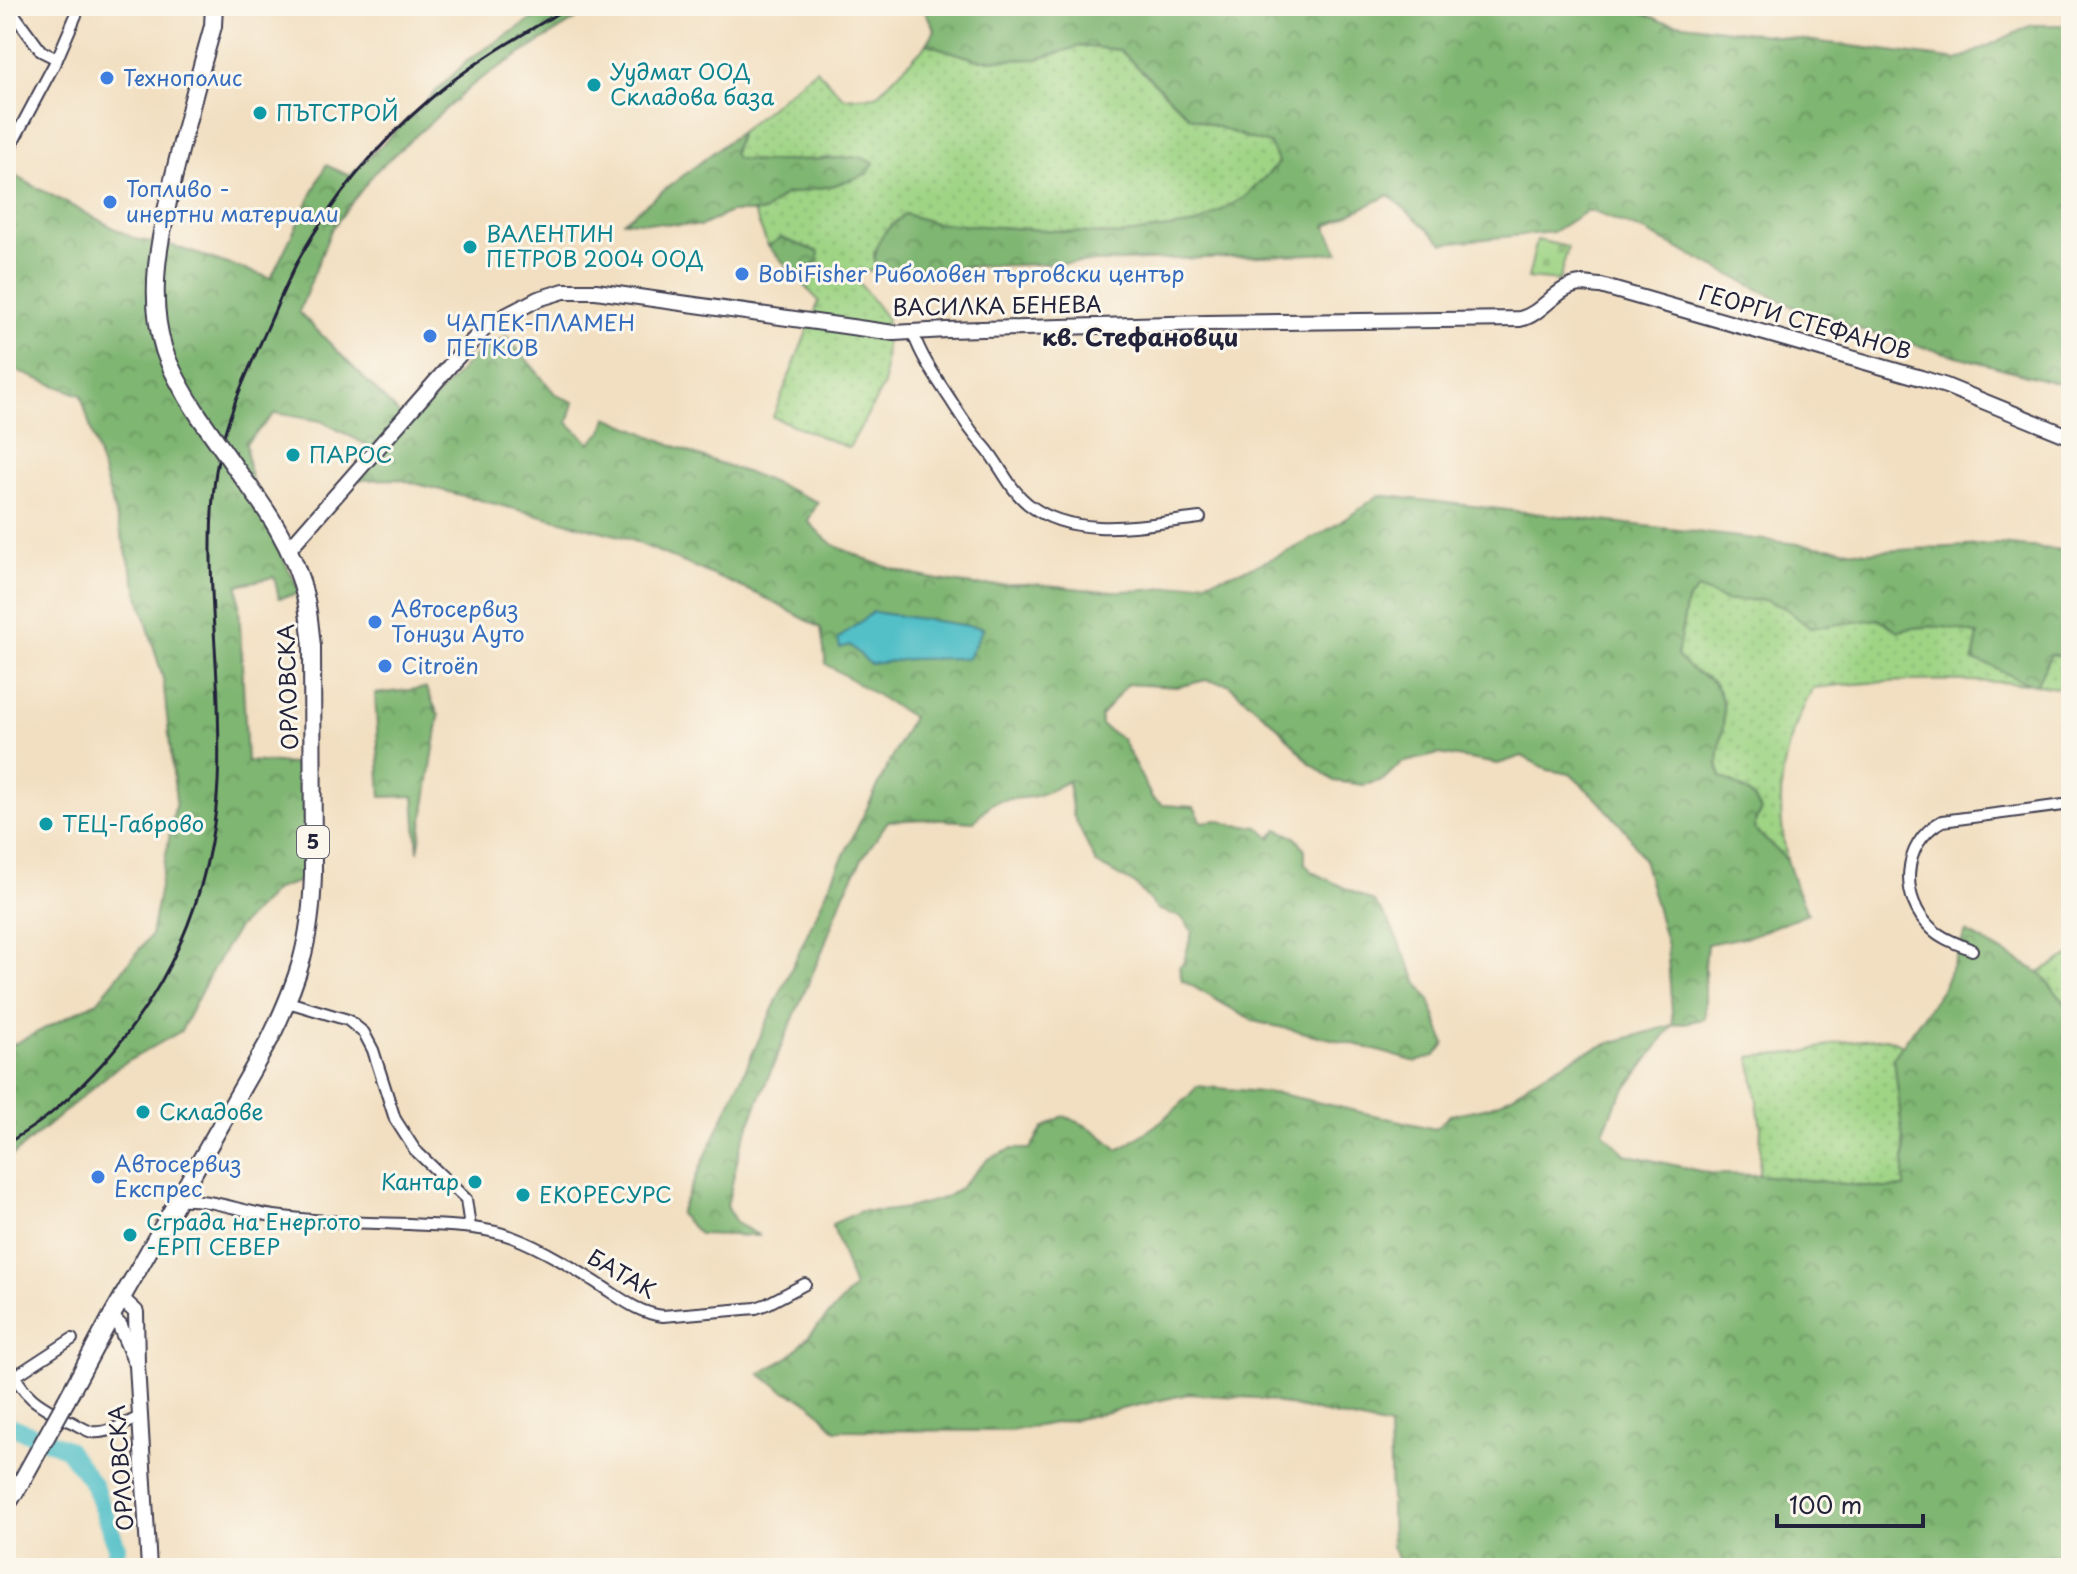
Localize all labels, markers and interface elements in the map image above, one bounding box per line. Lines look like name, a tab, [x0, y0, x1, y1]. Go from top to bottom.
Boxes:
place label: Уудмат ООД Складова база	[610, 54, 775, 112]
place label: Технополис	[123, 60, 242, 93]
marker: Технополис	[98, 69, 116, 87]
marker: Уудмат ООД Складова база	[585, 76, 603, 94]
place label: ПЪТСТРОЙ	[276, 95, 399, 128]
marker: ПЪТСТРОЙ	[251, 104, 269, 122]
place label: Топливо - инертни материали	[126, 171, 339, 229]
marker: Топливо - инертни материали	[101, 193, 119, 211]
place label: ВАЛЕНТИН ПЕТРОВ 2004 ООД	[486, 216, 704, 274]
marker: ВАЛЕНТИН ПЕТРОВ 2004 ООД	[461, 238, 479, 256]
place label: BobiFisher Риболовен търговски център	[758, 256, 1184, 289]
marker: BobiFisher Риболовен търговски център	[733, 265, 751, 283]
street label: ГЕОРГИ СТЕФАНОВ	[1695, 274, 1916, 367]
street label: ВАСИЛКА БЕНЕВА	[892, 286, 1102, 323]
place label: ЧАПЕК-ПЛАМЕН ПЕТКОВ	[446, 305, 635, 363]
district label: кв. Стефановци	[1042, 318, 1238, 354]
marker: ЧАПЕК-ПЛАМЕН ПЕТКОВ	[421, 327, 439, 345]
place label: ПАРОС	[309, 437, 393, 470]
marker: ПАРОС	[284, 446, 302, 464]
place label: Автосервиз Тонизи Ауто	[391, 591, 525, 649]
marker: Автосервиз Тонизи Ауто	[366, 613, 384, 631]
street label: ОРЛОВСКА	[268, 623, 305, 751]
place label: Citroën	[401, 648, 479, 681]
marker: Citroën	[376, 657, 394, 675]
place label: ТЕЦ-Габрово	[62, 806, 204, 839]
marker: ТЕЦ-Габрово	[37, 815, 55, 833]
road number: 5	[297, 826, 329, 858]
place label: Складове	[159, 1094, 264, 1127]
marker: Складове	[134, 1103, 152, 1121]
place label: Автосервиз Експрес	[114, 1146, 242, 1204]
place label: Кантар	[381, 1164, 459, 1197]
marker: Автосервиз Експрес	[89, 1168, 107, 1186]
marker: Кантар	[466, 1173, 484, 1191]
place label: ЕКОРЕСУРС	[539, 1177, 672, 1210]
marker: ЕКОРЕСУРС	[514, 1186, 532, 1204]
place label: Сграда на Енергото -ЕРП СЕВЕР	[146, 1204, 361, 1262]
marker: Сграда на Енергото -ЕРП СЕВЕР	[121, 1226, 139, 1244]
street label: БАТАК	[582, 1240, 663, 1306]
street label: ОРЛОВСКА	[99, 1404, 140, 1532]
scale bar	[1777, 1478, 1923, 1528]
text: 100 m	[1789, 1486, 1862, 1522]

